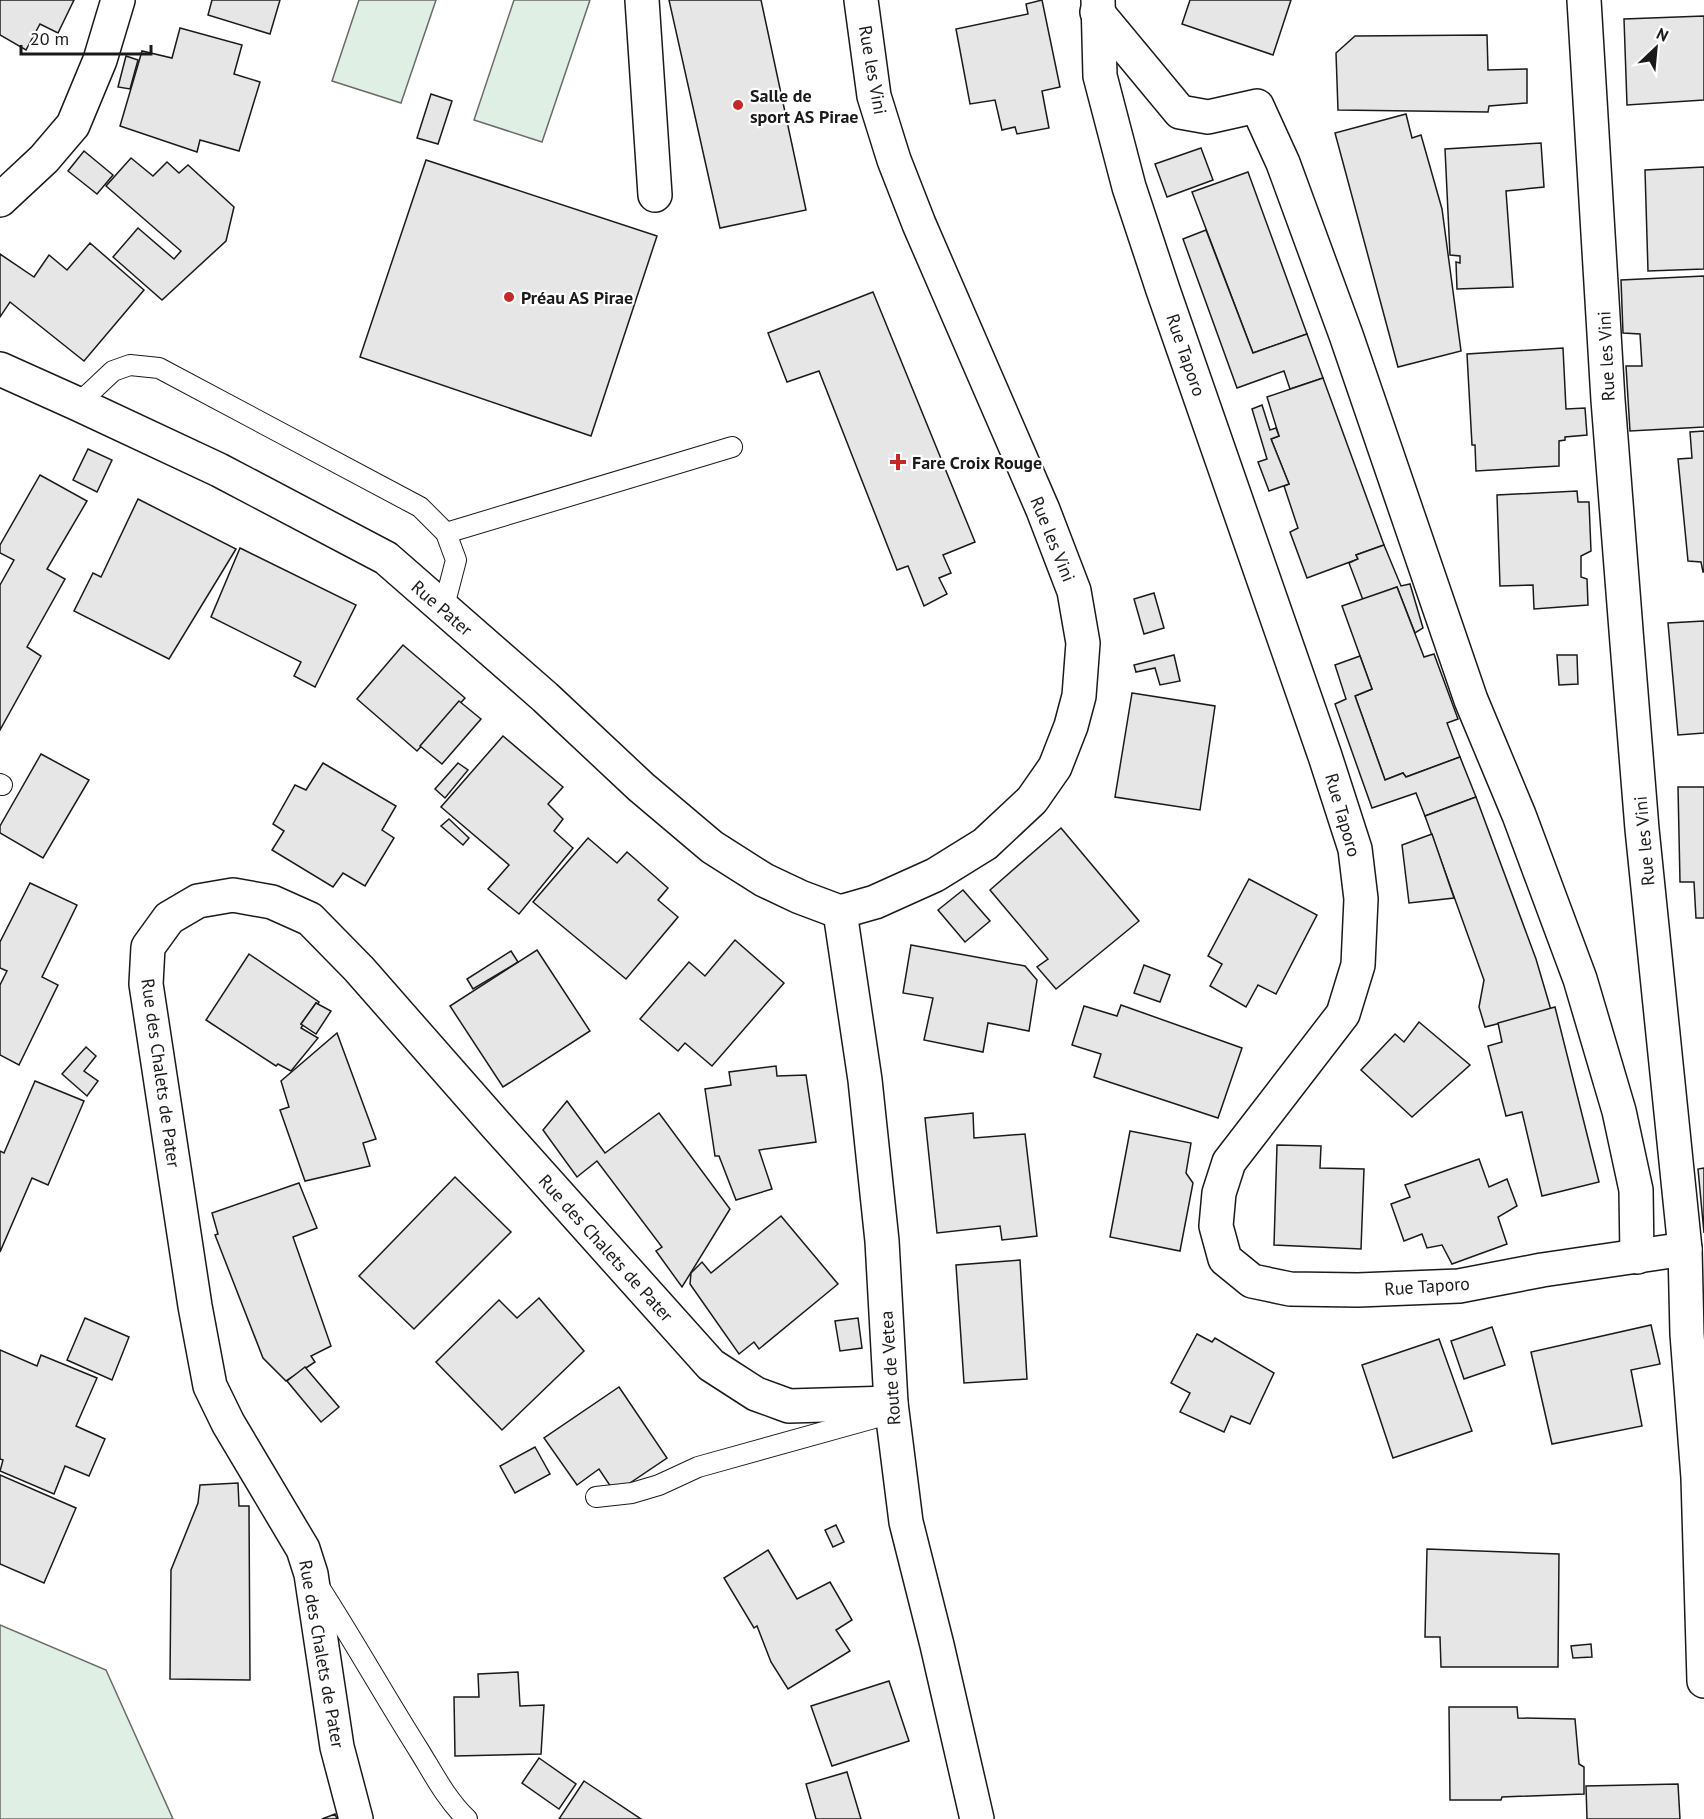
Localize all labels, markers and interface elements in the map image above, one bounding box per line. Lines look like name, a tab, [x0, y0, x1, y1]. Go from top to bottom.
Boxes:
scale bar	[21, 18, 152, 56]
north arrow	[1626, 18, 1686, 78]
text: N	[1653, 23, 1672, 46]
street label: Rue les Vini	[854, 24, 892, 116]
text: 20 m	[30, 27, 69, 50]
place label: Salle de sport AS Pirae	[750, 84, 858, 128]
marker: Salle de sport AS Pirae	[731, 98, 745, 112]
place label: Préau AS Pirae	[521, 286, 633, 309]
marker: Préau AS Pirae	[502, 290, 516, 304]
street label: Rue les Vini	[1592, 310, 1620, 402]
street label: Rue Taporo	[1161, 311, 1211, 399]
place label: Fare Croix Rouge	[912, 451, 1042, 474]
marker: Fare Croix Rouge	[889, 453, 907, 471]
street label: Rue les Vini	[1025, 493, 1081, 585]
street label: Rue Pater	[407, 575, 477, 641]
street label: Rue Taporo	[1320, 771, 1366, 859]
street label: Rue les Vini	[1629, 795, 1659, 887]
street label: Rue des Chalets de Pater	[136, 977, 186, 1169]
street label: Rue des Chalets de Pater	[534, 1170, 678, 1326]
street label: Rue Taporo	[1383, 1272, 1471, 1300]
street label: Route de Vetea	[875, 1310, 905, 1426]
street label: Rue des Chalets de Pater	[294, 1558, 350, 1750]

